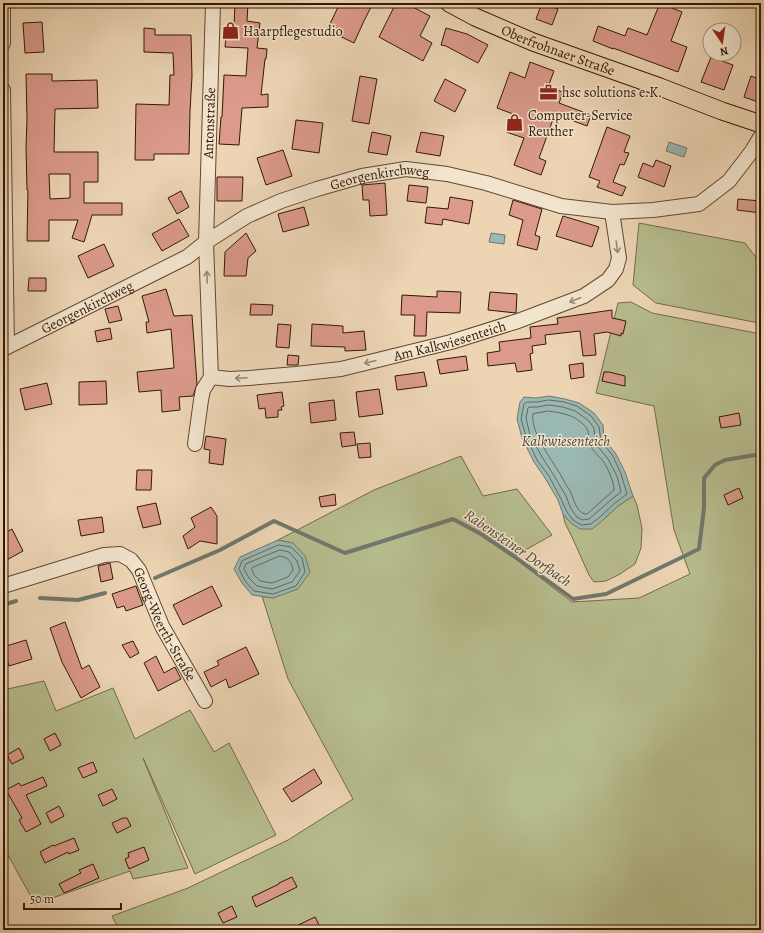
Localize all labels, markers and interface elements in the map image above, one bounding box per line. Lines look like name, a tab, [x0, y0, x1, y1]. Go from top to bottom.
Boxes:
street label: Oberfrohnaer Straße	[498, 20, 617, 80]
shop icon: Haarpflegestudio	[220, 21, 240, 41]
place label: Haarpflegestudio	[243, 22, 343, 41]
north arrow	[702, 22, 742, 62]
text: N	[719, 43, 730, 59]
office icon: hsc solutions e.K.	[539, 82, 559, 102]
place label: hsc solutions e.K.	[562, 83, 662, 102]
street label: Antonstraße	[199, 87, 220, 160]
place label: Computer-Service Reuther	[528, 106, 633, 141]
shop icon: Computer-Service Reuther	[505, 113, 525, 133]
street label: Georgenkirchweg	[328, 160, 430, 195]
one-way arrow	[613, 240, 621, 253]
one-way arrow	[203, 271, 211, 284]
street label: Georgenkirchweg	[38, 276, 137, 338]
one-way arrow	[569, 296, 581, 304]
street label: Am Kalkwiesenteich	[391, 316, 509, 366]
one-way arrow	[364, 359, 377, 366]
one-way arrow	[235, 374, 248, 382]
water label: Kalkwiesenteich	[522, 431, 610, 451]
water label: Rabensteiner Dorfbach	[460, 505, 576, 591]
street label: Georg-Weerth-Straße	[129, 564, 201, 685]
scale bar	[24, 885, 121, 911]
text: 50 m	[30, 891, 54, 907]

